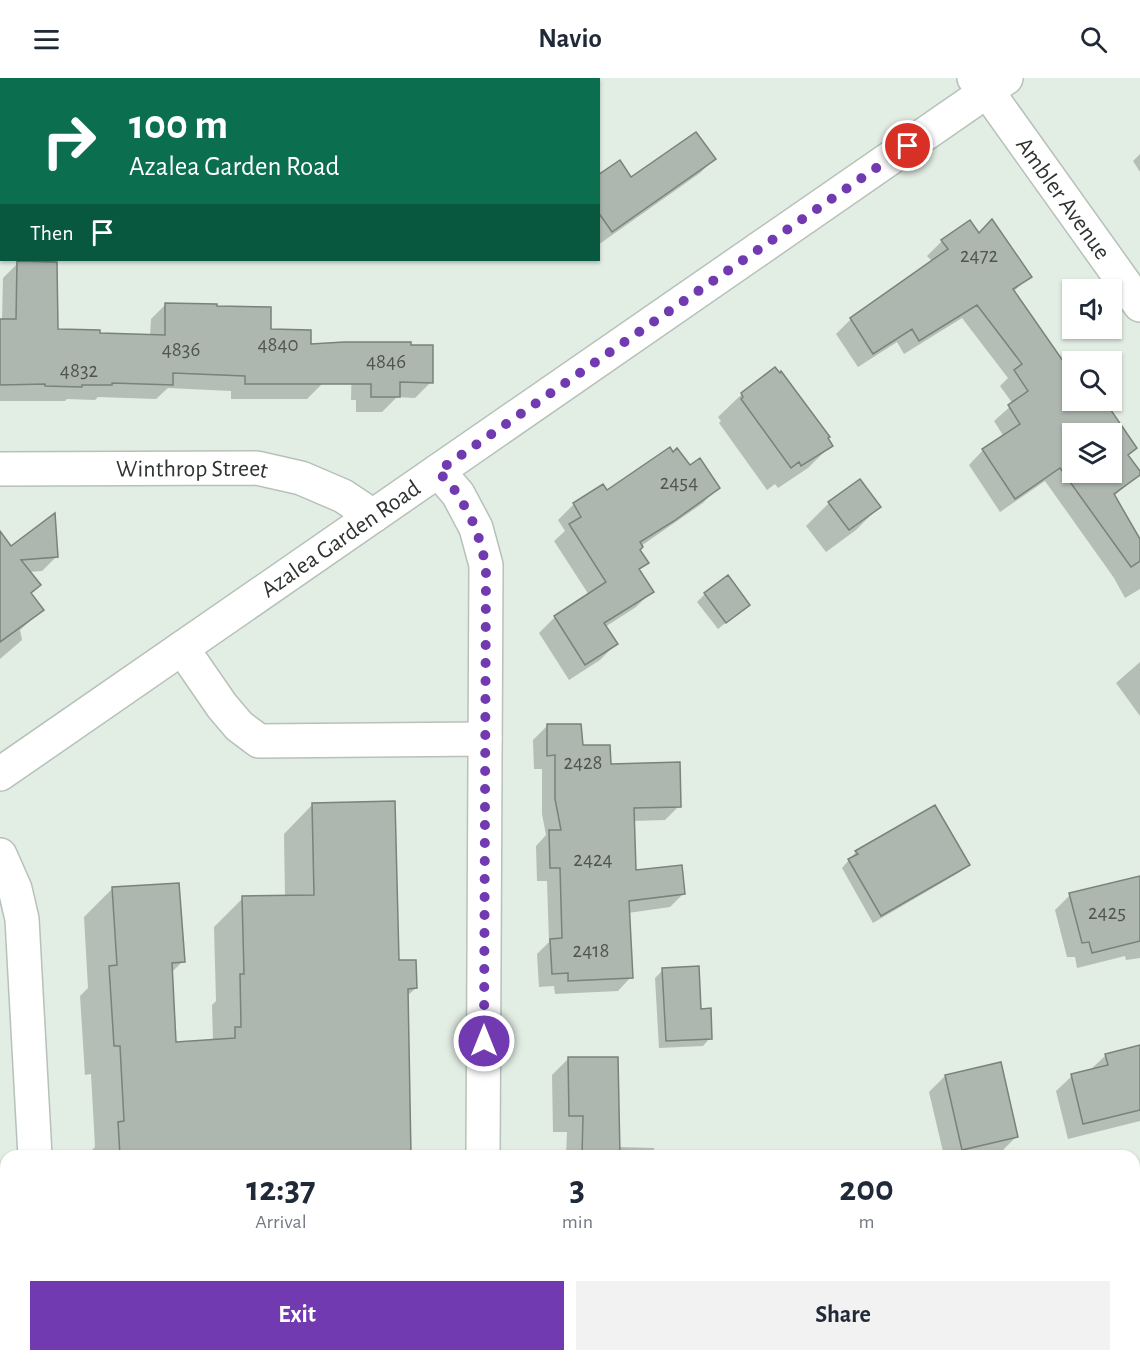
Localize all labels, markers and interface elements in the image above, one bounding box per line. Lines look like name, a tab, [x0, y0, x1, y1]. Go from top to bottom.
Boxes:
icon: menu	[30, 23, 63, 56]
icon: search	[1077, 23, 1110, 56]
text: Navio	[538, 25, 602, 52]
icon: right	[30, 102, 108, 180]
text: 100 m	[129, 104, 228, 146]
pin	[882, 120, 933, 171]
icon: arrive	[891, 129, 924, 162]
street label: Ambler Avenue	[1011, 133, 1114, 264]
text: Azalea Garden Road	[129, 153, 340, 180]
icon: arrive	[86, 216, 119, 249]
text: Then	[30, 222, 74, 244]
house number: 2472	[960, 245, 998, 266]
map controls	[1062, 279, 1122, 483]
button: sound	[1062, 279, 1122, 339]
house number: 4840	[257, 334, 299, 355]
house number: 4836	[162, 339, 200, 360]
house number: 4846	[366, 351, 406, 372]
button: search	[1062, 351, 1122, 411]
house number: 4832	[60, 360, 98, 381]
button: layers	[1062, 423, 1122, 483]
street label: Winthrop Street	[116, 457, 270, 483]
house number: 2454	[660, 472, 698, 493]
street label: Azalea Garden Road	[257, 476, 425, 602]
house number: 2428	[563, 752, 603, 773]
house number: 2424	[573, 849, 613, 870]
house number: 2425	[1088, 902, 1126, 923]
house number: 2418	[573, 940, 609, 961]
position arrow	[452, 1009, 516, 1073]
text: 12:37	[246, 1171, 316, 1207]
text: 3	[570, 1171, 585, 1207]
text: 200	[839, 1171, 894, 1207]
text: Arrival	[255, 1212, 307, 1232]
text: min	[562, 1212, 593, 1232]
text: m	[858, 1212, 874, 1232]
button: Exit	[30, 1281, 564, 1350]
button: Share	[576, 1281, 1110, 1350]

